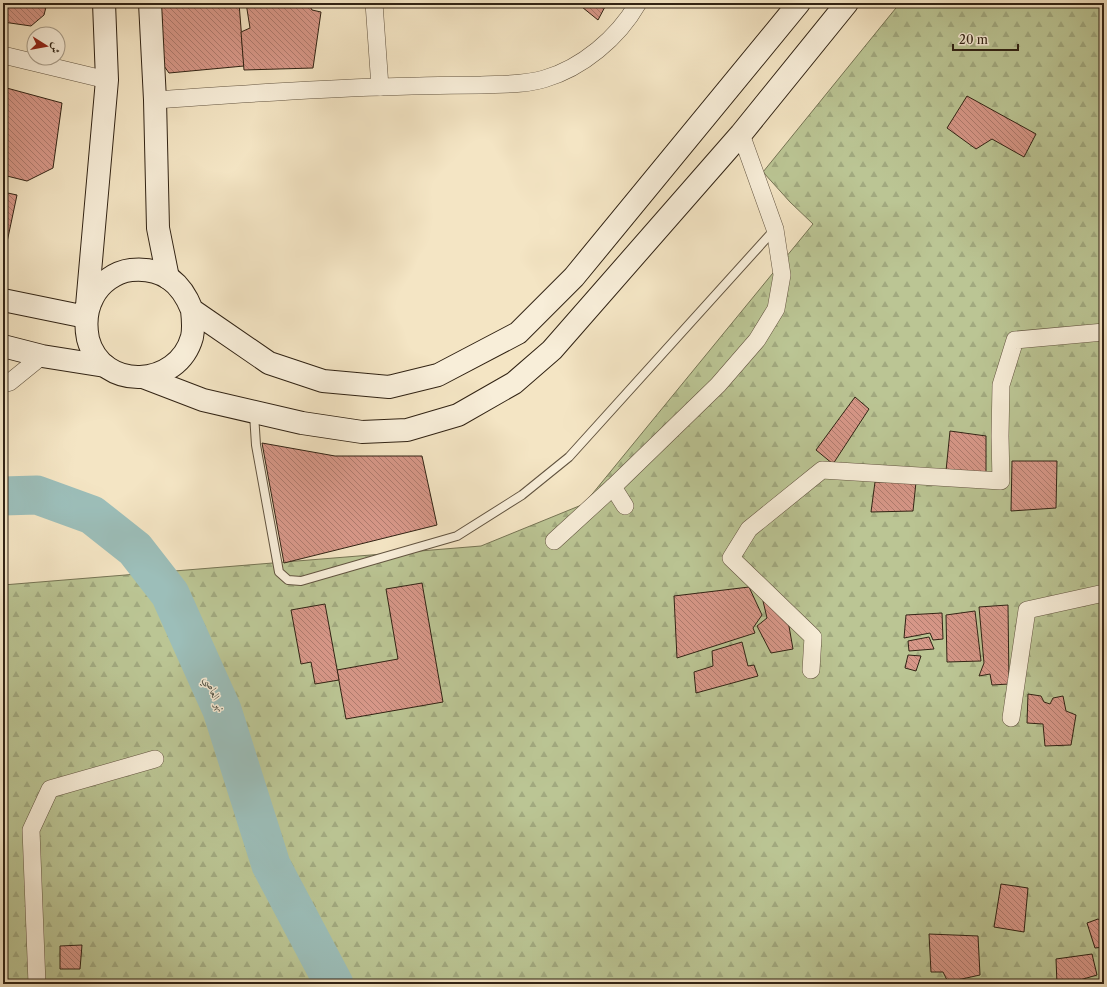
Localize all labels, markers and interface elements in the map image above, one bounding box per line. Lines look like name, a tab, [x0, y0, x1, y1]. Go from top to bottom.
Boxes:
north arrow	[26, 26, 66, 66]
scale bar	[953, 26, 1018, 52]
text: 20 m	[959, 32, 988, 47]
text: ش	[48, 41, 64, 55]
water label: نهر العاصي	[198, 674, 229, 716]

